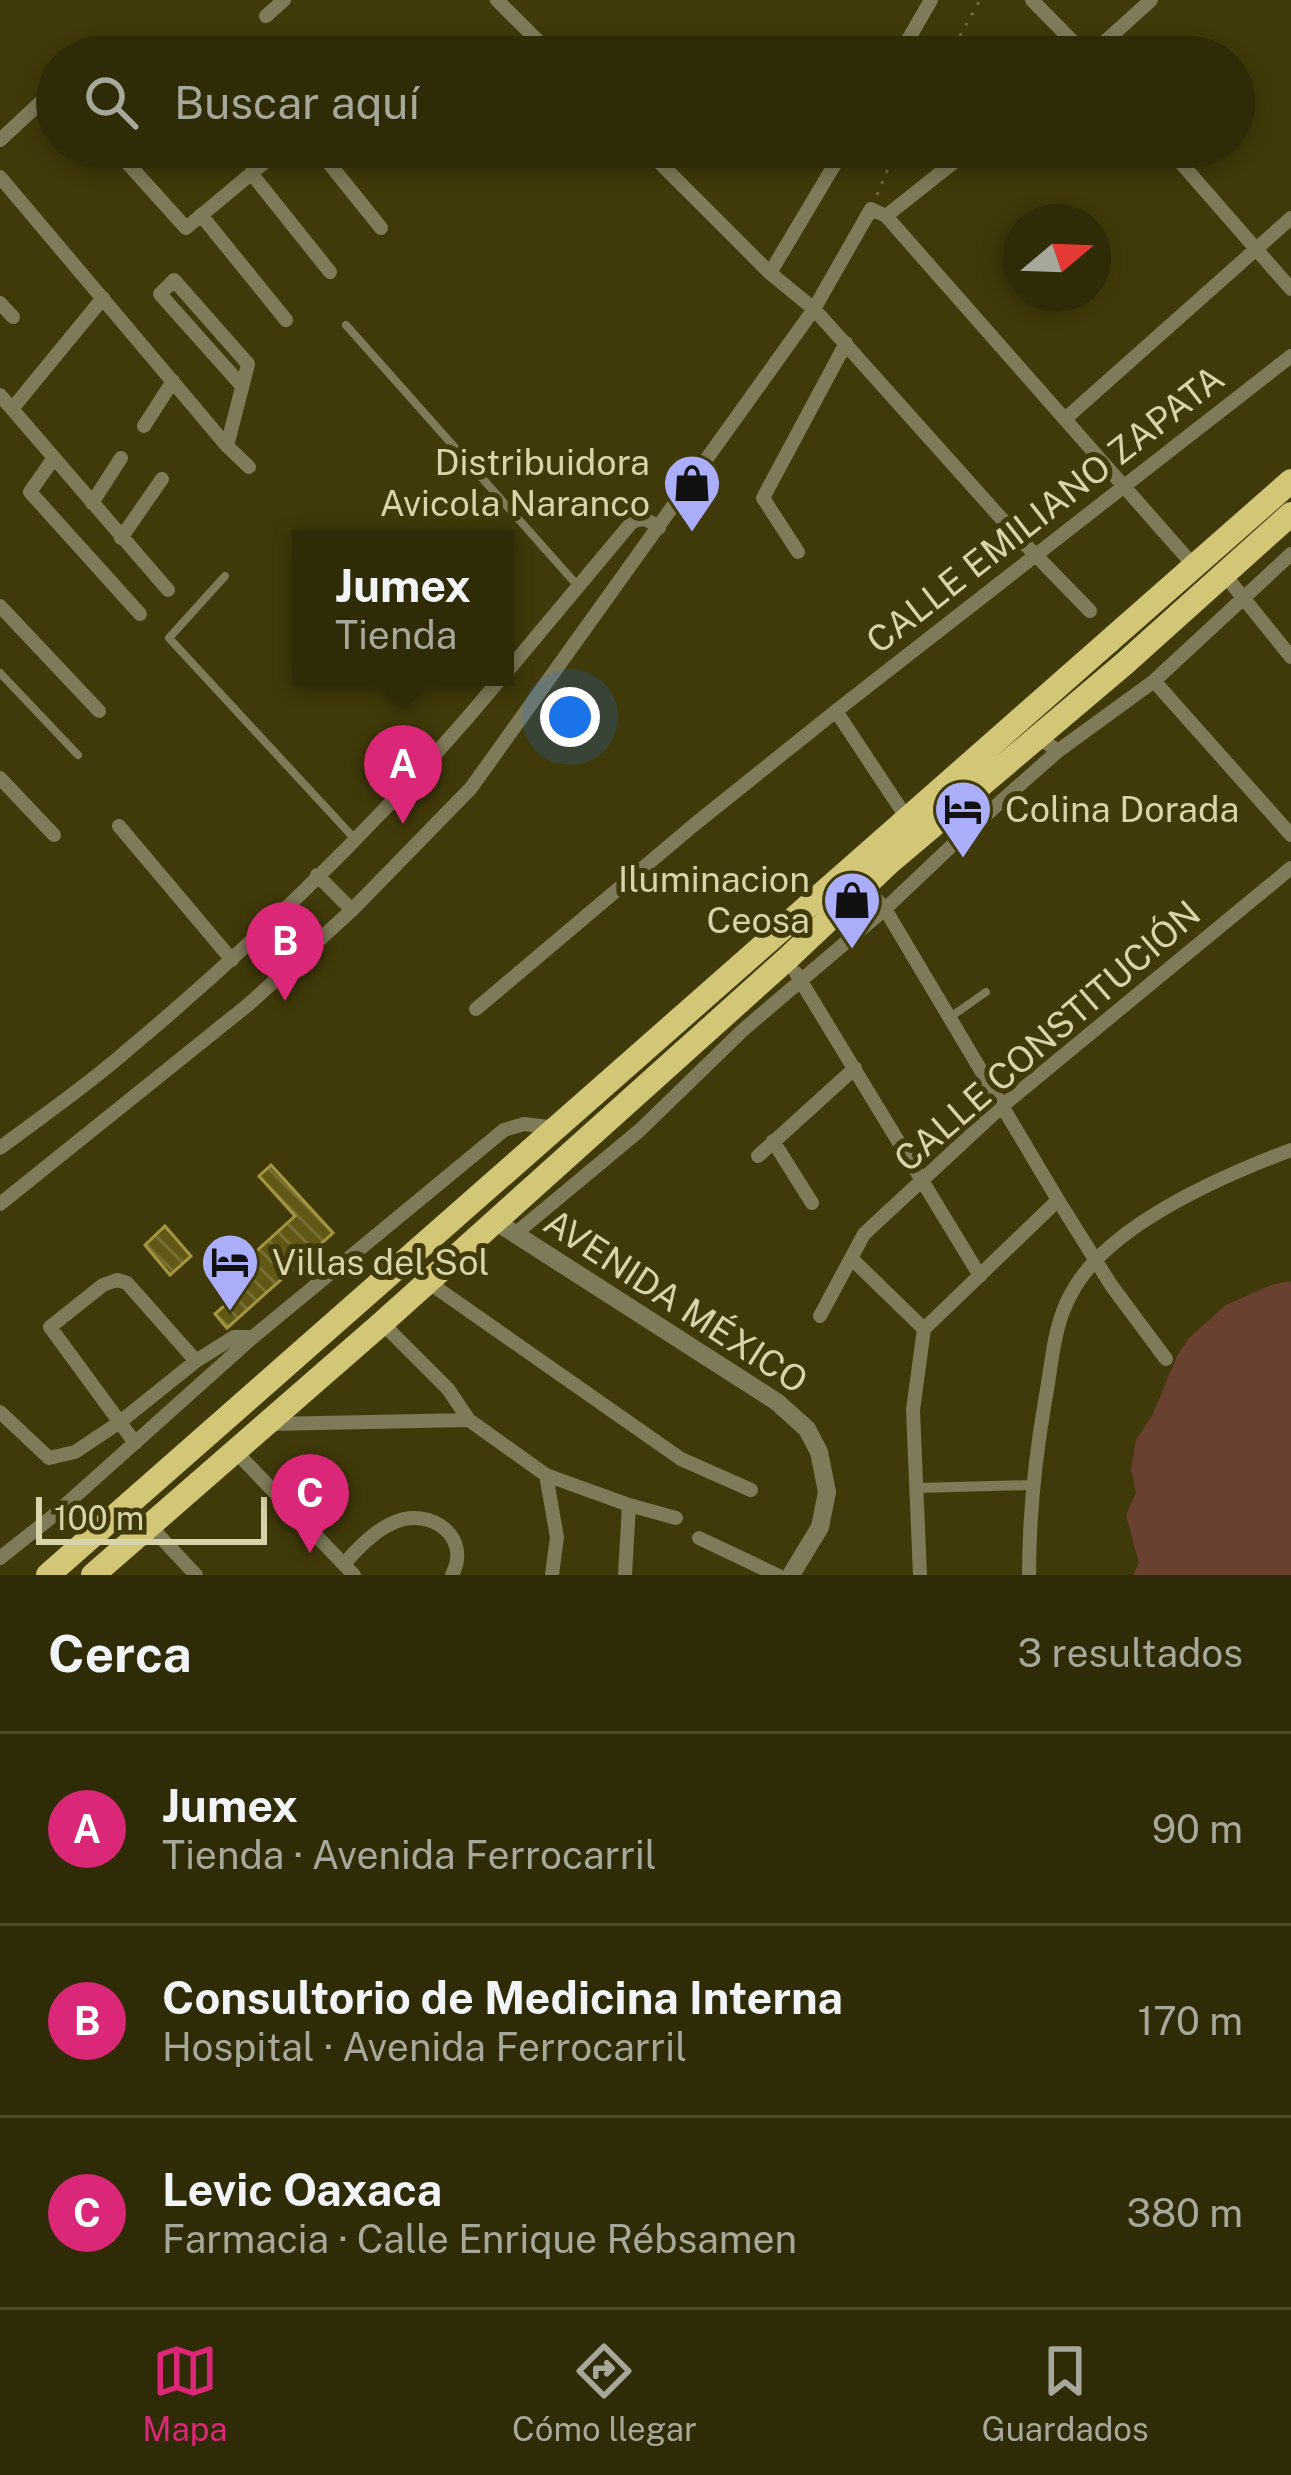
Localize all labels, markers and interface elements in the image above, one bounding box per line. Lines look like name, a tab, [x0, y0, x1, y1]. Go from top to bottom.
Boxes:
search box	[36, 36, 1255, 168]
icon: search	[78, 69, 144, 135]
text: Buscar aquí	[174, 76, 420, 129]
north arrow	[1003, 204, 1111, 312]
street label: CALLE EMILIANO ZAPATA	[858, 357, 1232, 661]
place label: Distribuidora Avicola Naranco	[380, 441, 650, 524]
shop icon: Distribuidora Avicola Naranco	[661, 452, 723, 534]
popup	[292, 530, 514, 686]
text: Jumex	[335, 559, 471, 612]
text: Tienda	[335, 612, 457, 658]
your location	[540, 687, 600, 747]
pin: A	[364, 725, 442, 824]
hotel icon: Colina Dorada	[932, 778, 994, 860]
place label: Colina Dorada	[1005, 788, 1239, 830]
place label: Iluminacion Ceosa	[618, 858, 810, 941]
shop icon: Iluminacion Ceosa	[821, 869, 883, 951]
street label: CALLE CONSTITUCIÓN	[886, 892, 1208, 1180]
pin: B	[246, 902, 324, 1001]
street label: AVENIDA MÉXICO	[537, 1200, 815, 1402]
hotel icon: Villas del Sol	[199, 1231, 261, 1313]
place label: Villas del Sol	[272, 1241, 489, 1283]
pin: C	[271, 1454, 349, 1553]
scale bar	[36, 1491, 267, 1544]
text: 100 m	[54, 1499, 144, 1537]
text: Cerca	[48, 1624, 192, 1683]
text: 3 resultados	[1018, 1630, 1243, 1676]
text: Jumex	[162, 1779, 298, 1832]
text: A	[73, 1806, 101, 1852]
text: 90 m	[1152, 1806, 1243, 1852]
text: Tienda · Avenida Ferrocarril	[162, 1832, 657, 1878]
text: Consultorio de Medicina Interna	[162, 1971, 843, 2024]
text: B	[74, 1998, 100, 2044]
text: 170 m	[1137, 1998, 1243, 2044]
text: Hospital · Avenida Ferrocarril	[162, 2024, 687, 2070]
text: Levic Oaxaca	[162, 2163, 442, 2216]
text: C	[73, 2190, 101, 2236]
text: 380 m	[1127, 2190, 1243, 2236]
text: Farmacia · Calle Enrique Rébsamen	[162, 2216, 797, 2262]
tab: Mapa	[142, 2338, 227, 2448]
tab: Cómo llegar	[512, 2338, 697, 2448]
tab: Guardados	[982, 2338, 1149, 2448]

